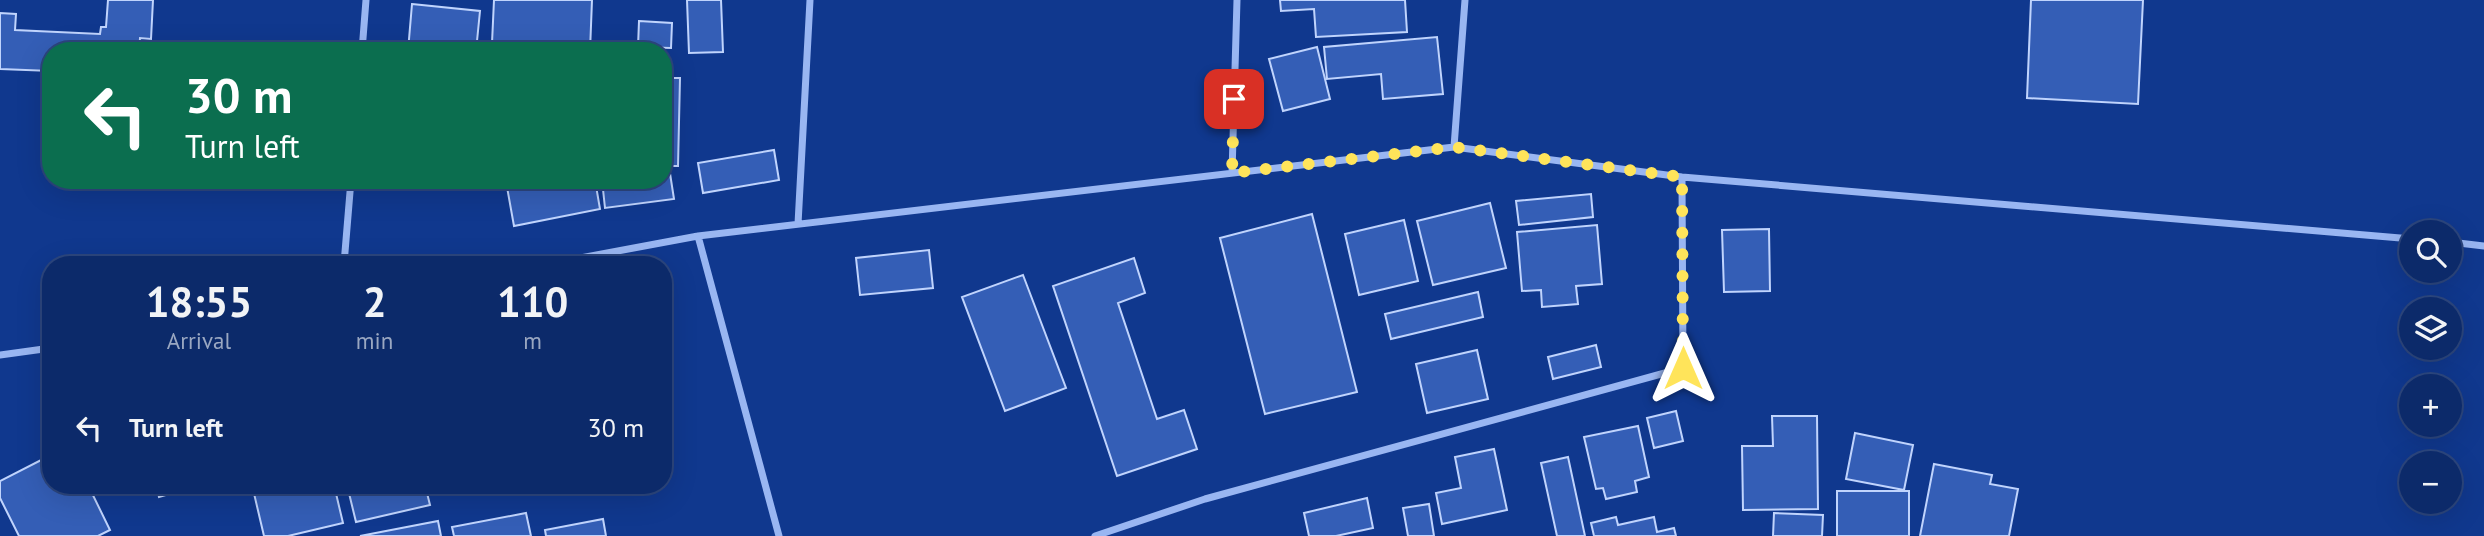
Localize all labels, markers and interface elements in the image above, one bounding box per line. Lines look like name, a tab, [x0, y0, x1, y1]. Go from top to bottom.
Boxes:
text: 30 m	[185, 63, 292, 127]
pin	[1204, 69, 1264, 129]
icon: left	[70, 70, 161, 161]
icon: arrive	[1215, 80, 1253, 118]
text: Turn left	[185, 125, 300, 167]
map controls	[2399, 220, 2462, 514]
button: search	[2399, 220, 2462, 283]
text: 18:55	[146, 274, 252, 329]
text: 2	[363, 274, 386, 329]
text: 110	[497, 274, 568, 329]
button: layers	[2399, 297, 2462, 360]
text: Arrival	[167, 326, 231, 355]
text: min	[356, 326, 393, 355]
text: m	[523, 326, 542, 355]
position arrow	[1646, 331, 1720, 405]
button: +	[2399, 374, 2462, 437]
icon: left	[70, 409, 108, 447]
text: Turn left	[129, 411, 223, 444]
text: 30 m	[588, 411, 644, 444]
button: −	[2399, 451, 2462, 514]

